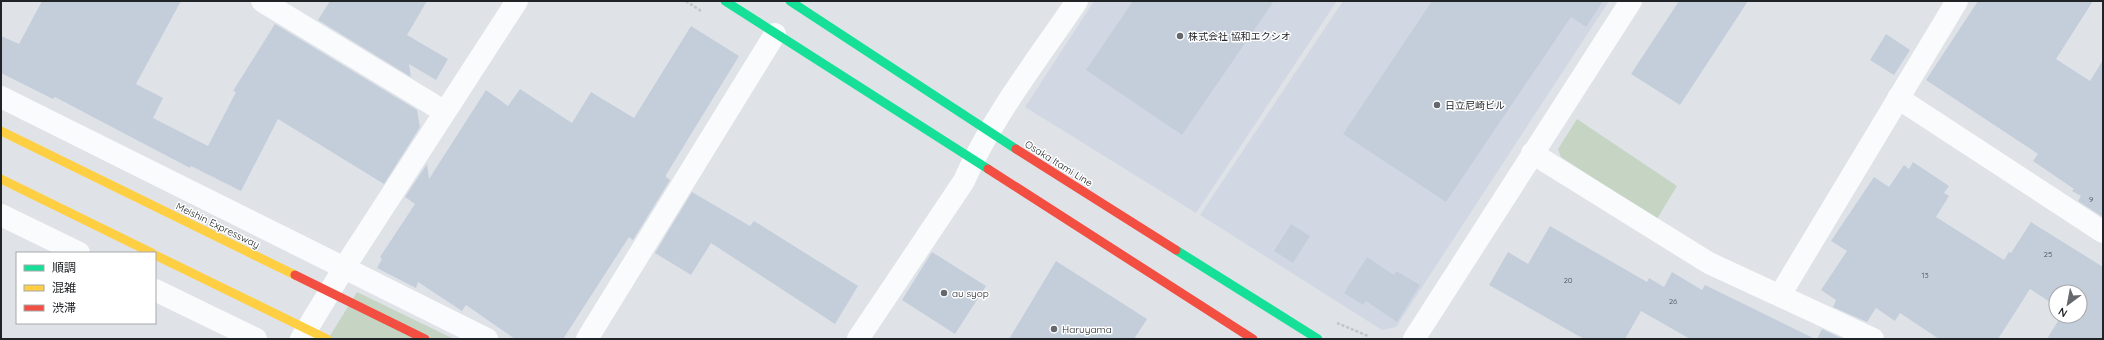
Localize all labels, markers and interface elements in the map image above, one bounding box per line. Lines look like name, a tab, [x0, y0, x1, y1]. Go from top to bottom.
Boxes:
place label: 株式会社 協和エクシオ	[1188, 30, 1291, 43]
marker: 株式会社 協和エクシオ	[1175, 31, 1185, 41]
place label: 日立尼崎ビル	[1445, 99, 1505, 112]
marker: 日立尼崎ビル	[1432, 100, 1442, 110]
street label: Osaka Itami Line	[1022, 137, 1095, 190]
house number: 9	[2089, 194, 2094, 204]
street label: Meishin Expressway	[174, 200, 262, 251]
house number: 25	[2044, 249, 2052, 259]
legend	[16, 252, 156, 324]
text: 順調	[52, 260, 76, 275]
house number: 13	[1921, 270, 1929, 280]
house number: 20	[1563, 275, 1573, 285]
text: 混雑	[52, 280, 76, 295]
north arrow	[2048, 284, 2088, 324]
place label: au syop	[952, 287, 989, 300]
marker: au syop	[939, 288, 949, 298]
house number: 26	[1669, 296, 1678, 306]
text: 渋滞	[52, 300, 76, 315]
text: N	[2056, 304, 2070, 321]
place label: Haruyama	[1062, 323, 1112, 336]
marker: Haruyama	[1049, 324, 1059, 334]

